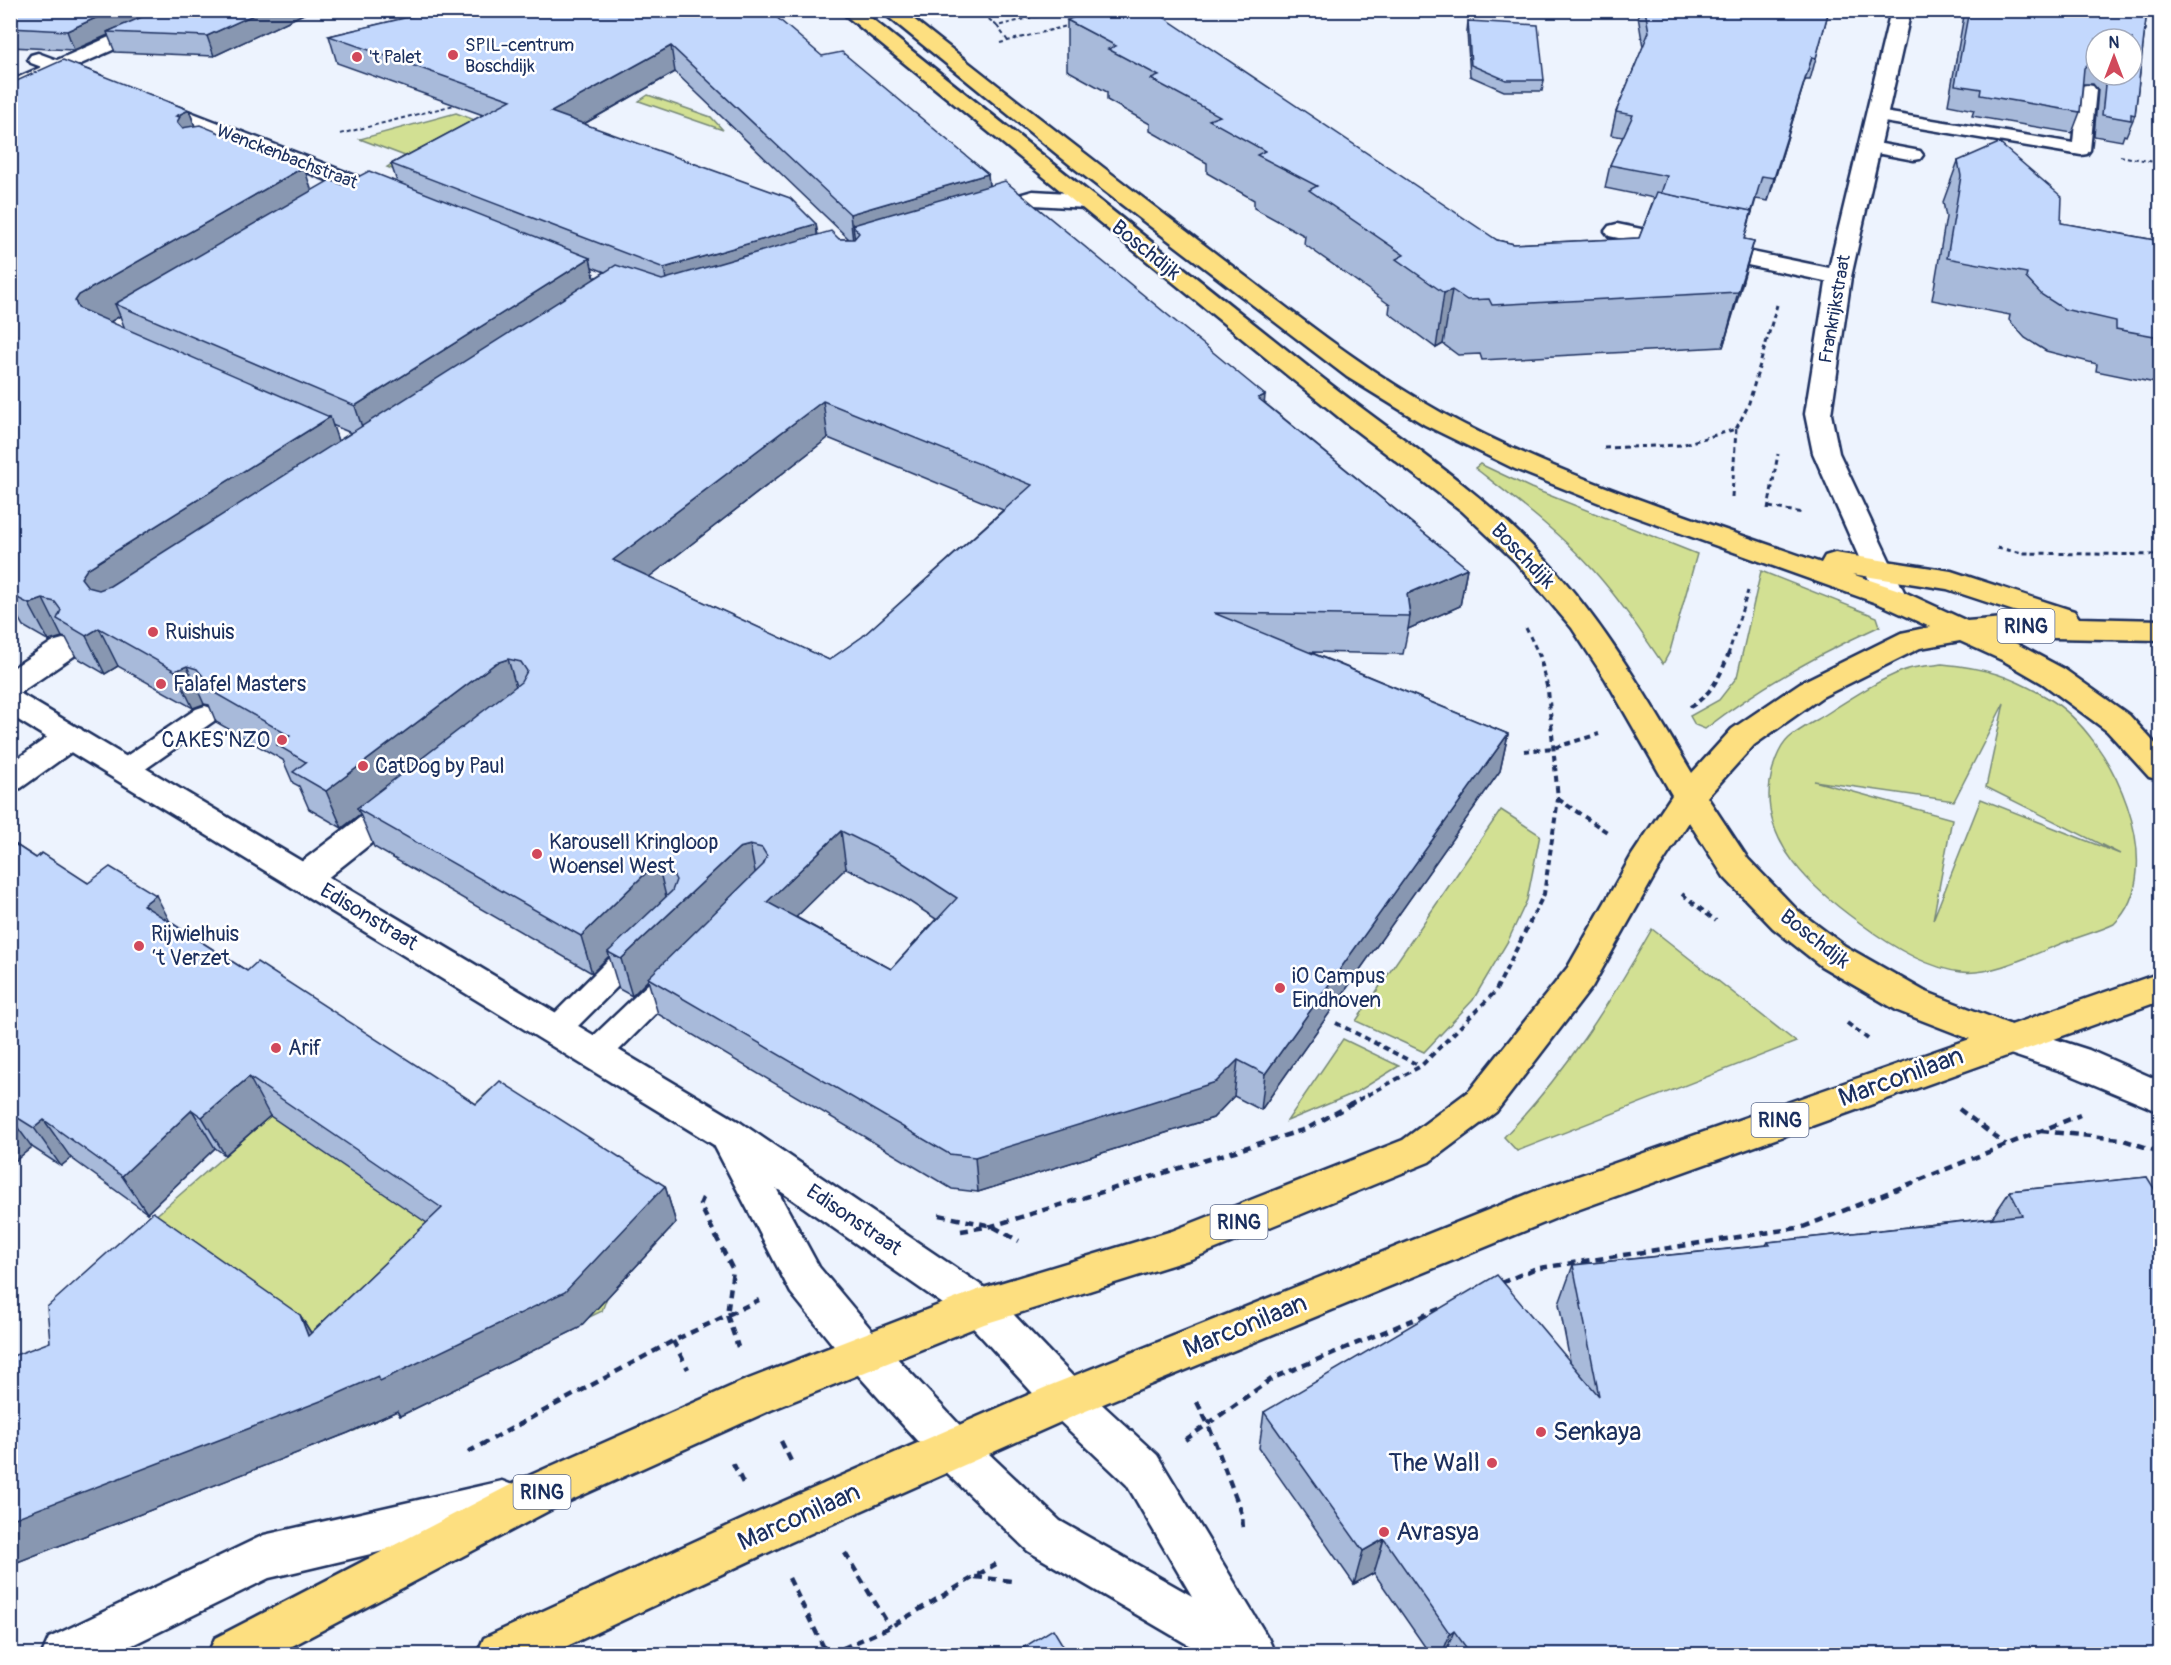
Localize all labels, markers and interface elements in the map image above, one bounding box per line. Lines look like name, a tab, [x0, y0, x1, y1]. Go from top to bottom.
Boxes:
north arrow	[2084, 27, 2144, 87]
text: N	[2109, 33, 2120, 53]
place label: SPIL-centrum Boschdijk	[465, 34, 574, 78]
place label: 't Palet	[369, 46, 422, 69]
marker: SPIL-centrum Boschdijk	[446, 48, 460, 62]
marker: 't Palet	[350, 50, 364, 64]
street label: Wenckenbachstraat	[213, 119, 362, 195]
street label: Boschdijk	[1106, 214, 1186, 286]
street label: Frankrijkstraat	[1814, 252, 1856, 365]
street label: Boschdijk	[1485, 517, 1561, 595]
road number: RING	[1998, 609, 2054, 643]
place label: Ruishuis	[165, 619, 235, 646]
marker: Ruishuis	[146, 625, 160, 639]
place label: Falafel Masters	[173, 671, 307, 698]
marker: Falafel Masters	[154, 677, 168, 691]
place label: CAKES'NZO	[162, 727, 270, 754]
marker: CAKES'NZO	[275, 733, 289, 747]
place label: CatDog by Paul	[375, 753, 505, 780]
marker: CatDog by Paul	[356, 759, 370, 773]
place label: Karousell Kringloop Woensel West	[549, 829, 719, 880]
marker: Karousell Kringloop Woensel West	[530, 847, 544, 861]
street label: Edisonstraat	[315, 877, 423, 957]
street label: Boschdijk	[1775, 903, 1856, 975]
place label: Rijwielhuis ‘t Verzet	[151, 921, 240, 972]
marker: Rijwielhuis ‘t Verzet	[132, 939, 146, 953]
place label: iO Campus Eindhoven	[1292, 963, 1385, 1014]
marker: iO Campus Eindhoven	[1273, 981, 1287, 995]
place label: Arif	[288, 1035, 322, 1062]
street label: Marconilaan	[1834, 1040, 1968, 1114]
marker: Arif	[269, 1041, 283, 1055]
road number: RING	[1752, 1103, 1808, 1137]
street label: Edisonstraat	[801, 1178, 907, 1262]
road number: RING	[1210, 1205, 1268, 1239]
street label: Marconilaan	[1178, 1287, 1312, 1365]
place label: Senkaya	[1553, 1416, 1641, 1448]
marker: Senkaya	[1534, 1425, 1548, 1439]
place label: The Wall	[1388, 1447, 1480, 1479]
marker: The Wall	[1485, 1456, 1499, 1470]
road number: RING	[514, 1475, 570, 1509]
street label: Marconilaan	[733, 1476, 865, 1558]
place label: Avrasya	[1396, 1516, 1479, 1548]
marker: Avrasya	[1377, 1525, 1391, 1539]

